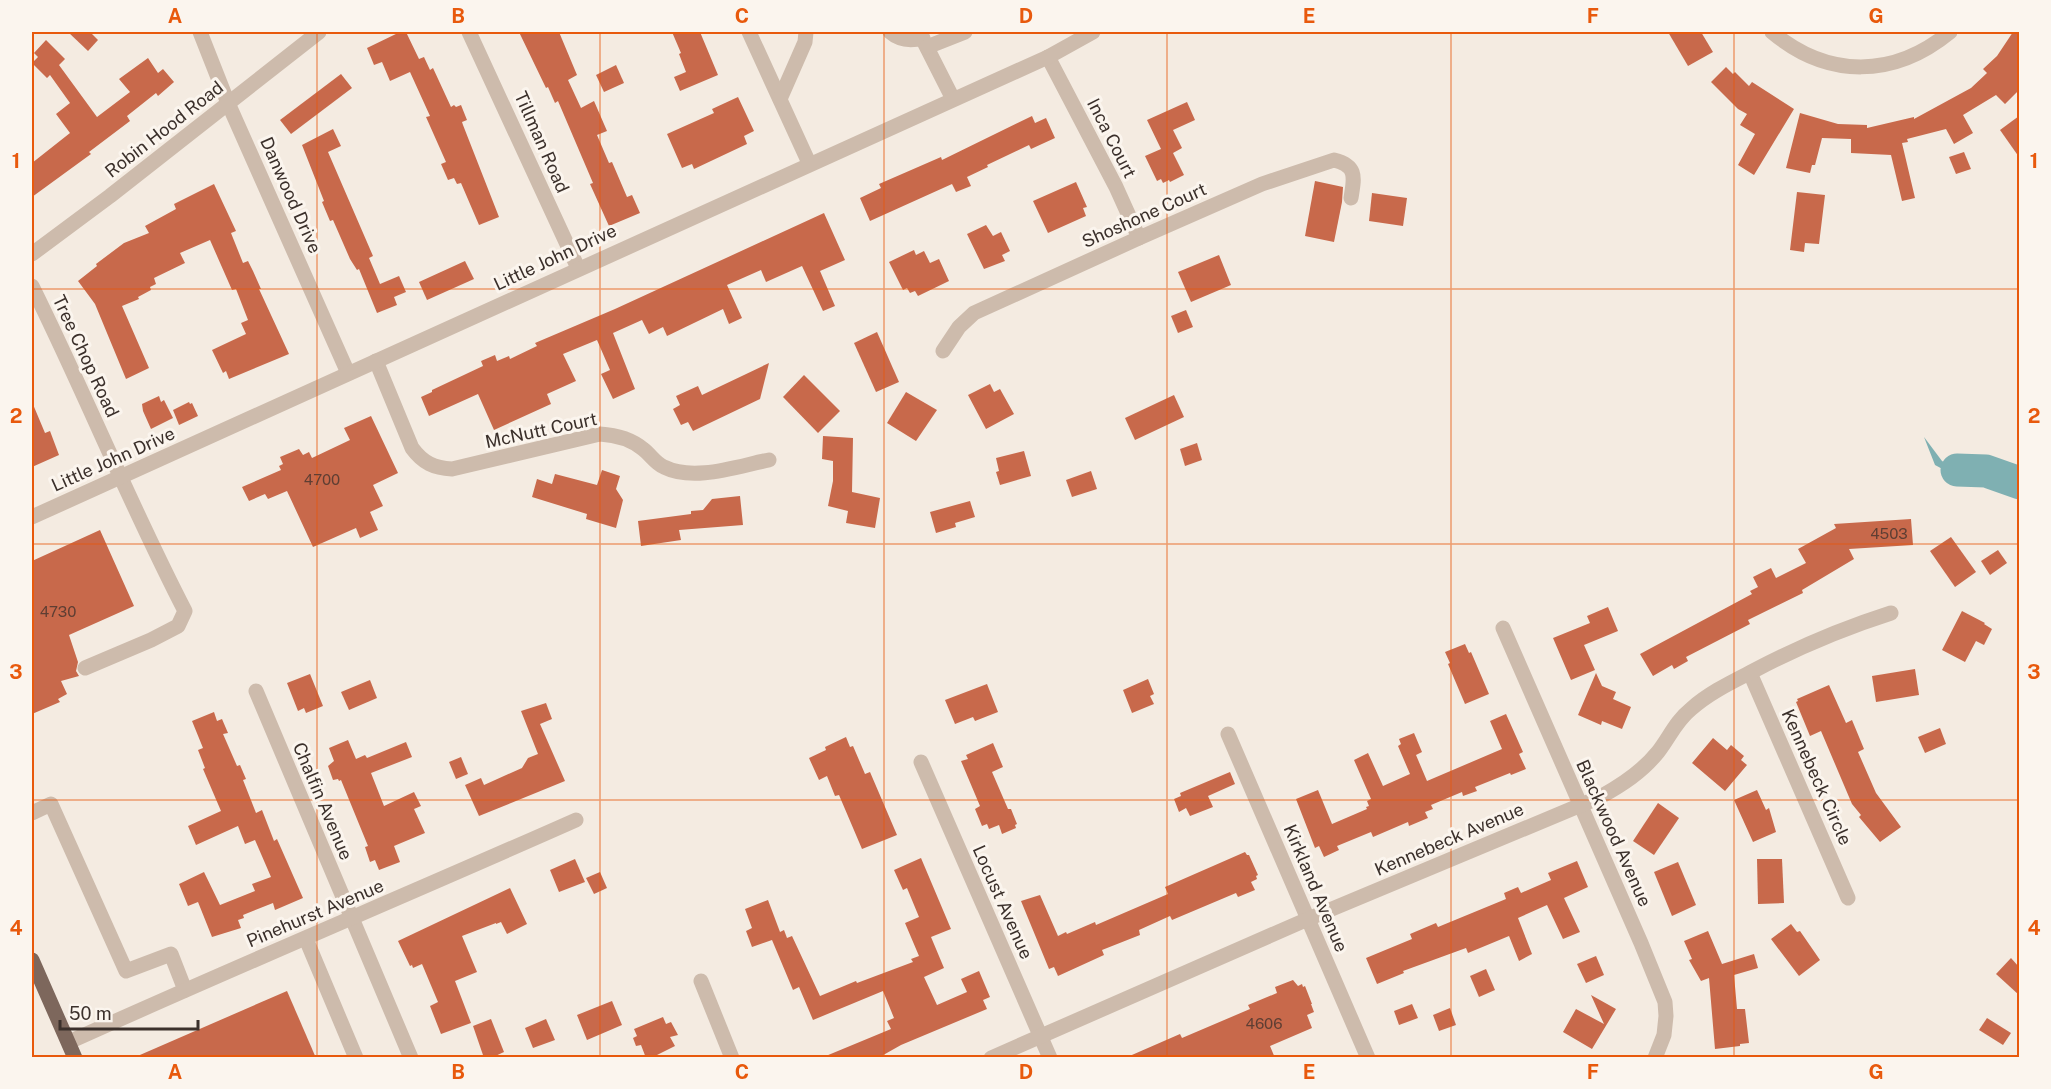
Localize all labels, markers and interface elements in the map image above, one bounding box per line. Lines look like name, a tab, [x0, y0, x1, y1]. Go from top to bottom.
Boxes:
text: A	[168, 4, 182, 28]
text: B	[451, 4, 465, 28]
text: C	[735, 4, 749, 28]
text: D	[1019, 4, 1033, 28]
text: E	[1303, 4, 1315, 28]
text: F	[1587, 4, 1599, 28]
text: G	[1868, 4, 1884, 28]
street label: Robin Hood Road	[101, 76, 227, 182]
street label: Tillman Road	[510, 88, 574, 196]
street label: Inca Court	[1083, 95, 1141, 181]
street label: Danwood Drive	[256, 134, 326, 256]
text: 1	[12, 149, 20, 173]
text: 1	[2030, 149, 2038, 173]
street label: Shoshone Court	[1079, 178, 1209, 252]
street label: Little John Drive	[490, 219, 620, 295]
street label: Tree Chop Road	[49, 292, 123, 420]
text: 2	[10, 404, 22, 428]
text: 2	[2028, 404, 2040, 428]
street label: McNutt Court	[483, 408, 599, 452]
street label: Little John Drive	[48, 422, 178, 496]
house number: 4700	[304, 471, 340, 488]
house number: 4503	[1870, 525, 1908, 542]
house number: 4730	[40, 603, 76, 620]
text: 3	[9, 660, 23, 684]
text: 3	[2027, 660, 2041, 684]
street label: Kennebeck Circle	[1778, 706, 1856, 848]
street label: Chalfin Avenue	[289, 739, 357, 863]
street label: Blackwood Avenue	[1572, 756, 1656, 910]
street label: Kennebeck Avenue	[1371, 798, 1527, 880]
street label: Kirkland Avenue	[1280, 821, 1352, 955]
street label: Locust Avenue	[968, 842, 1038, 962]
street label: Pinehurst Avenue	[243, 875, 387, 951]
text: 4	[9, 916, 23, 940]
text: 4	[2027, 916, 2041, 940]
scale bar	[60, 993, 198, 1031]
text: 50 m	[69, 1003, 112, 1024]
house number: 4606	[1245, 1015, 1283, 1032]
text: A	[168, 1060, 182, 1084]
text: B	[451, 1060, 465, 1084]
text: C	[735, 1060, 749, 1084]
text: D	[1019, 1060, 1033, 1084]
text: E	[1303, 1060, 1315, 1084]
text: F	[1587, 1060, 1599, 1084]
text: G	[1868, 1060, 1884, 1084]

